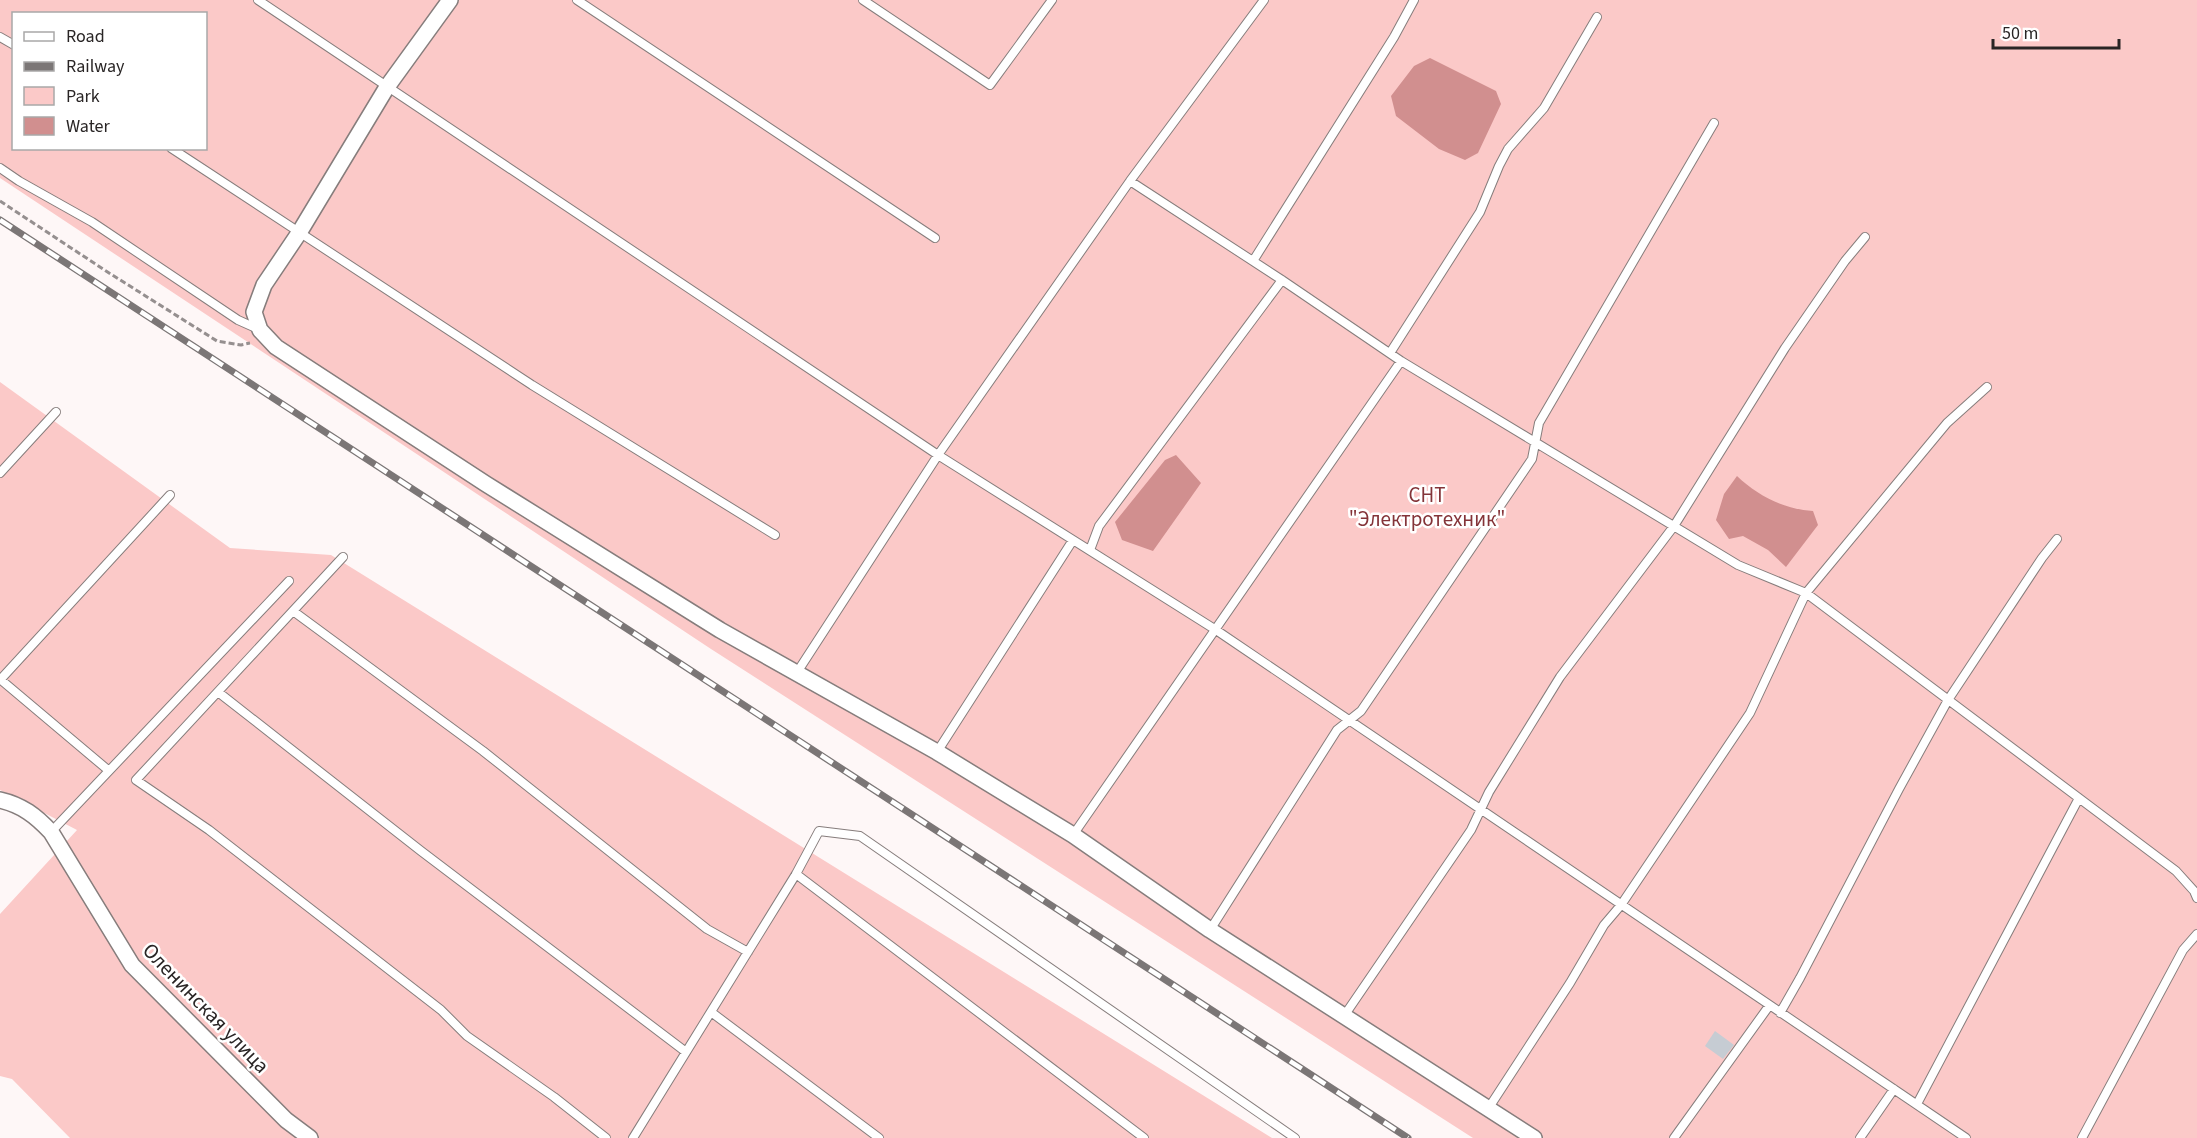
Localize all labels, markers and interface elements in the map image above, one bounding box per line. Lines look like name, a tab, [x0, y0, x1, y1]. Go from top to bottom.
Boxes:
legend	[12, 12, 207, 150]
scale bar	[1993, 12, 2119, 50]
text: 50 m	[2002, 21, 2038, 46]
text: Road	[66, 24, 105, 49]
text: Railway	[66, 54, 125, 79]
text: Park	[66, 84, 100, 109]
text: Water	[66, 114, 110, 139]
park label: СНТ "Электротехник"	[1349, 480, 1505, 534]
street label: Оленинская улица	[136, 936, 276, 1080]

